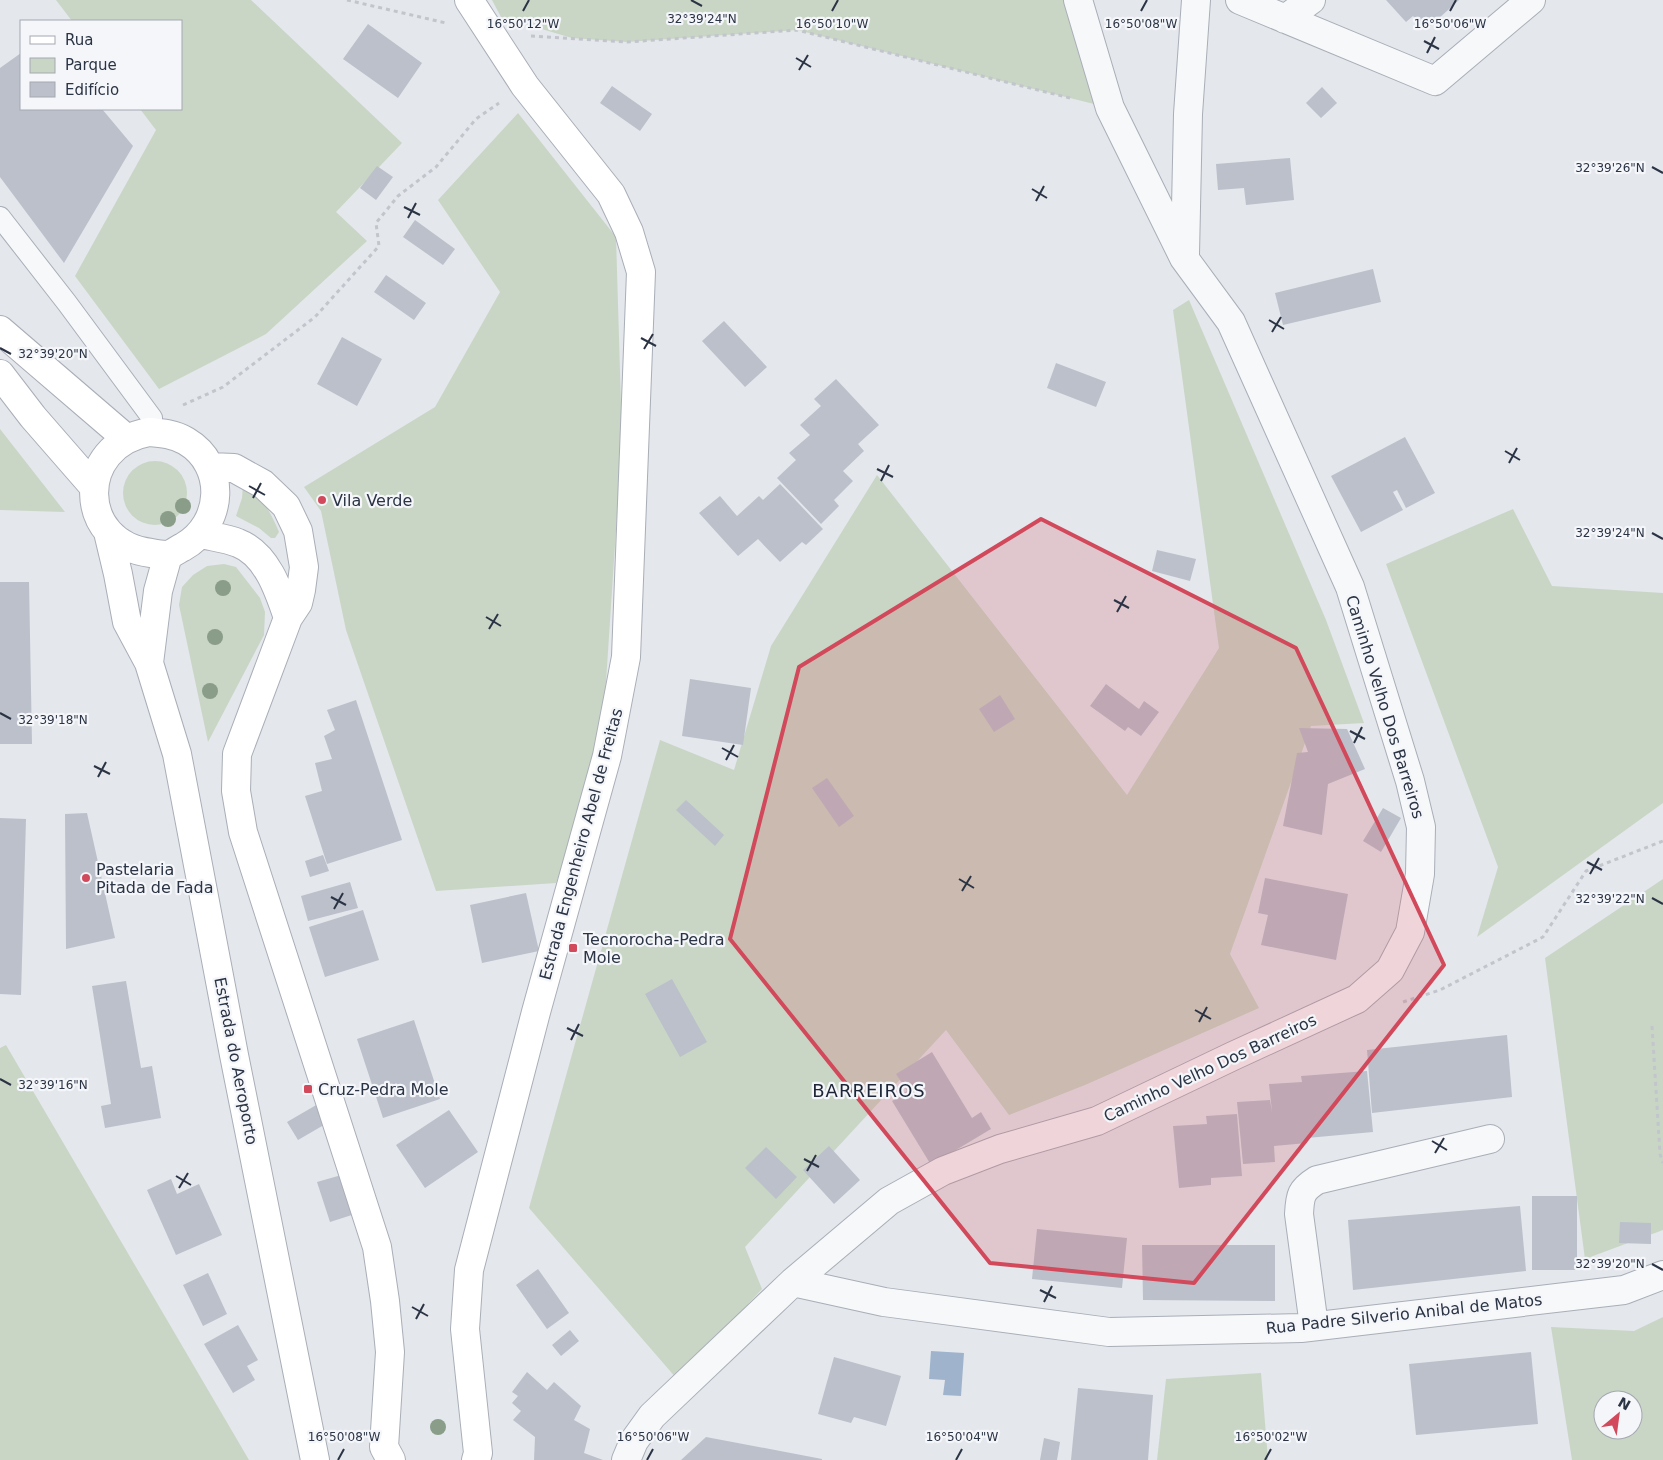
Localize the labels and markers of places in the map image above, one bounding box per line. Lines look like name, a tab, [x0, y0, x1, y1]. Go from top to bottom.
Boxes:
place label: Vila Verde	[332, 491, 412, 510]
marker: Vila Verde	[316, 494, 328, 506]
place label: Pastelaria Pitada de Fada	[96, 860, 213, 897]
marker: Pastelaria Pitada de Fada	[80, 872, 92, 884]
place label: Tecnorocha-Pedra Mole	[582, 930, 725, 967]
marker: Tecnorocha-Pedra Mole	[567, 942, 579, 954]
place label: Cruz-Pedra Mole	[318, 1080, 449, 1099]
marker: Cruz-Pedra Mole	[302, 1083, 314, 1095]

